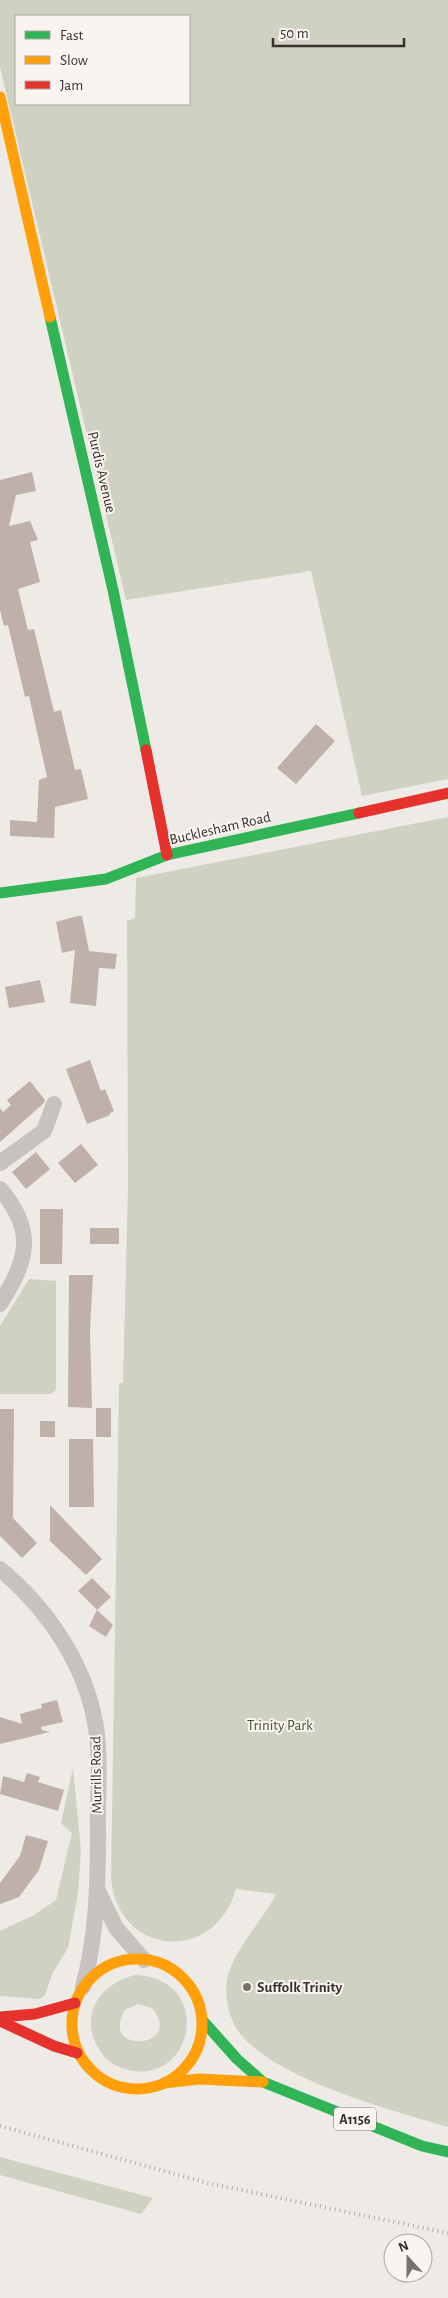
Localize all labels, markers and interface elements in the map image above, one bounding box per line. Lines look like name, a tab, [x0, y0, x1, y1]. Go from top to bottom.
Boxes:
legend	[15, 15, 190, 105]
scale bar	[273, 15, 404, 47]
text: 50 m	[280, 26, 309, 41]
text: Fast	[60, 28, 84, 43]
text: Slow	[60, 53, 88, 68]
text: Jam	[60, 78, 83, 93]
street label: Purdis Avenue	[85, 430, 118, 514]
street label: Bucklesham Road	[168, 810, 272, 847]
park label: Trinity Park	[247, 1718, 313, 1733]
street label: Murrills Road	[88, 1736, 105, 1814]
place label: Suffolk Trinity	[257, 1980, 343, 1995]
marker: Suffolk Trinity	[241, 1981, 253, 1993]
road number: A1156	[334, 2108, 376, 2130]
north arrow	[383, 2233, 433, 2283]
text: N	[397, 2239, 411, 2255]

